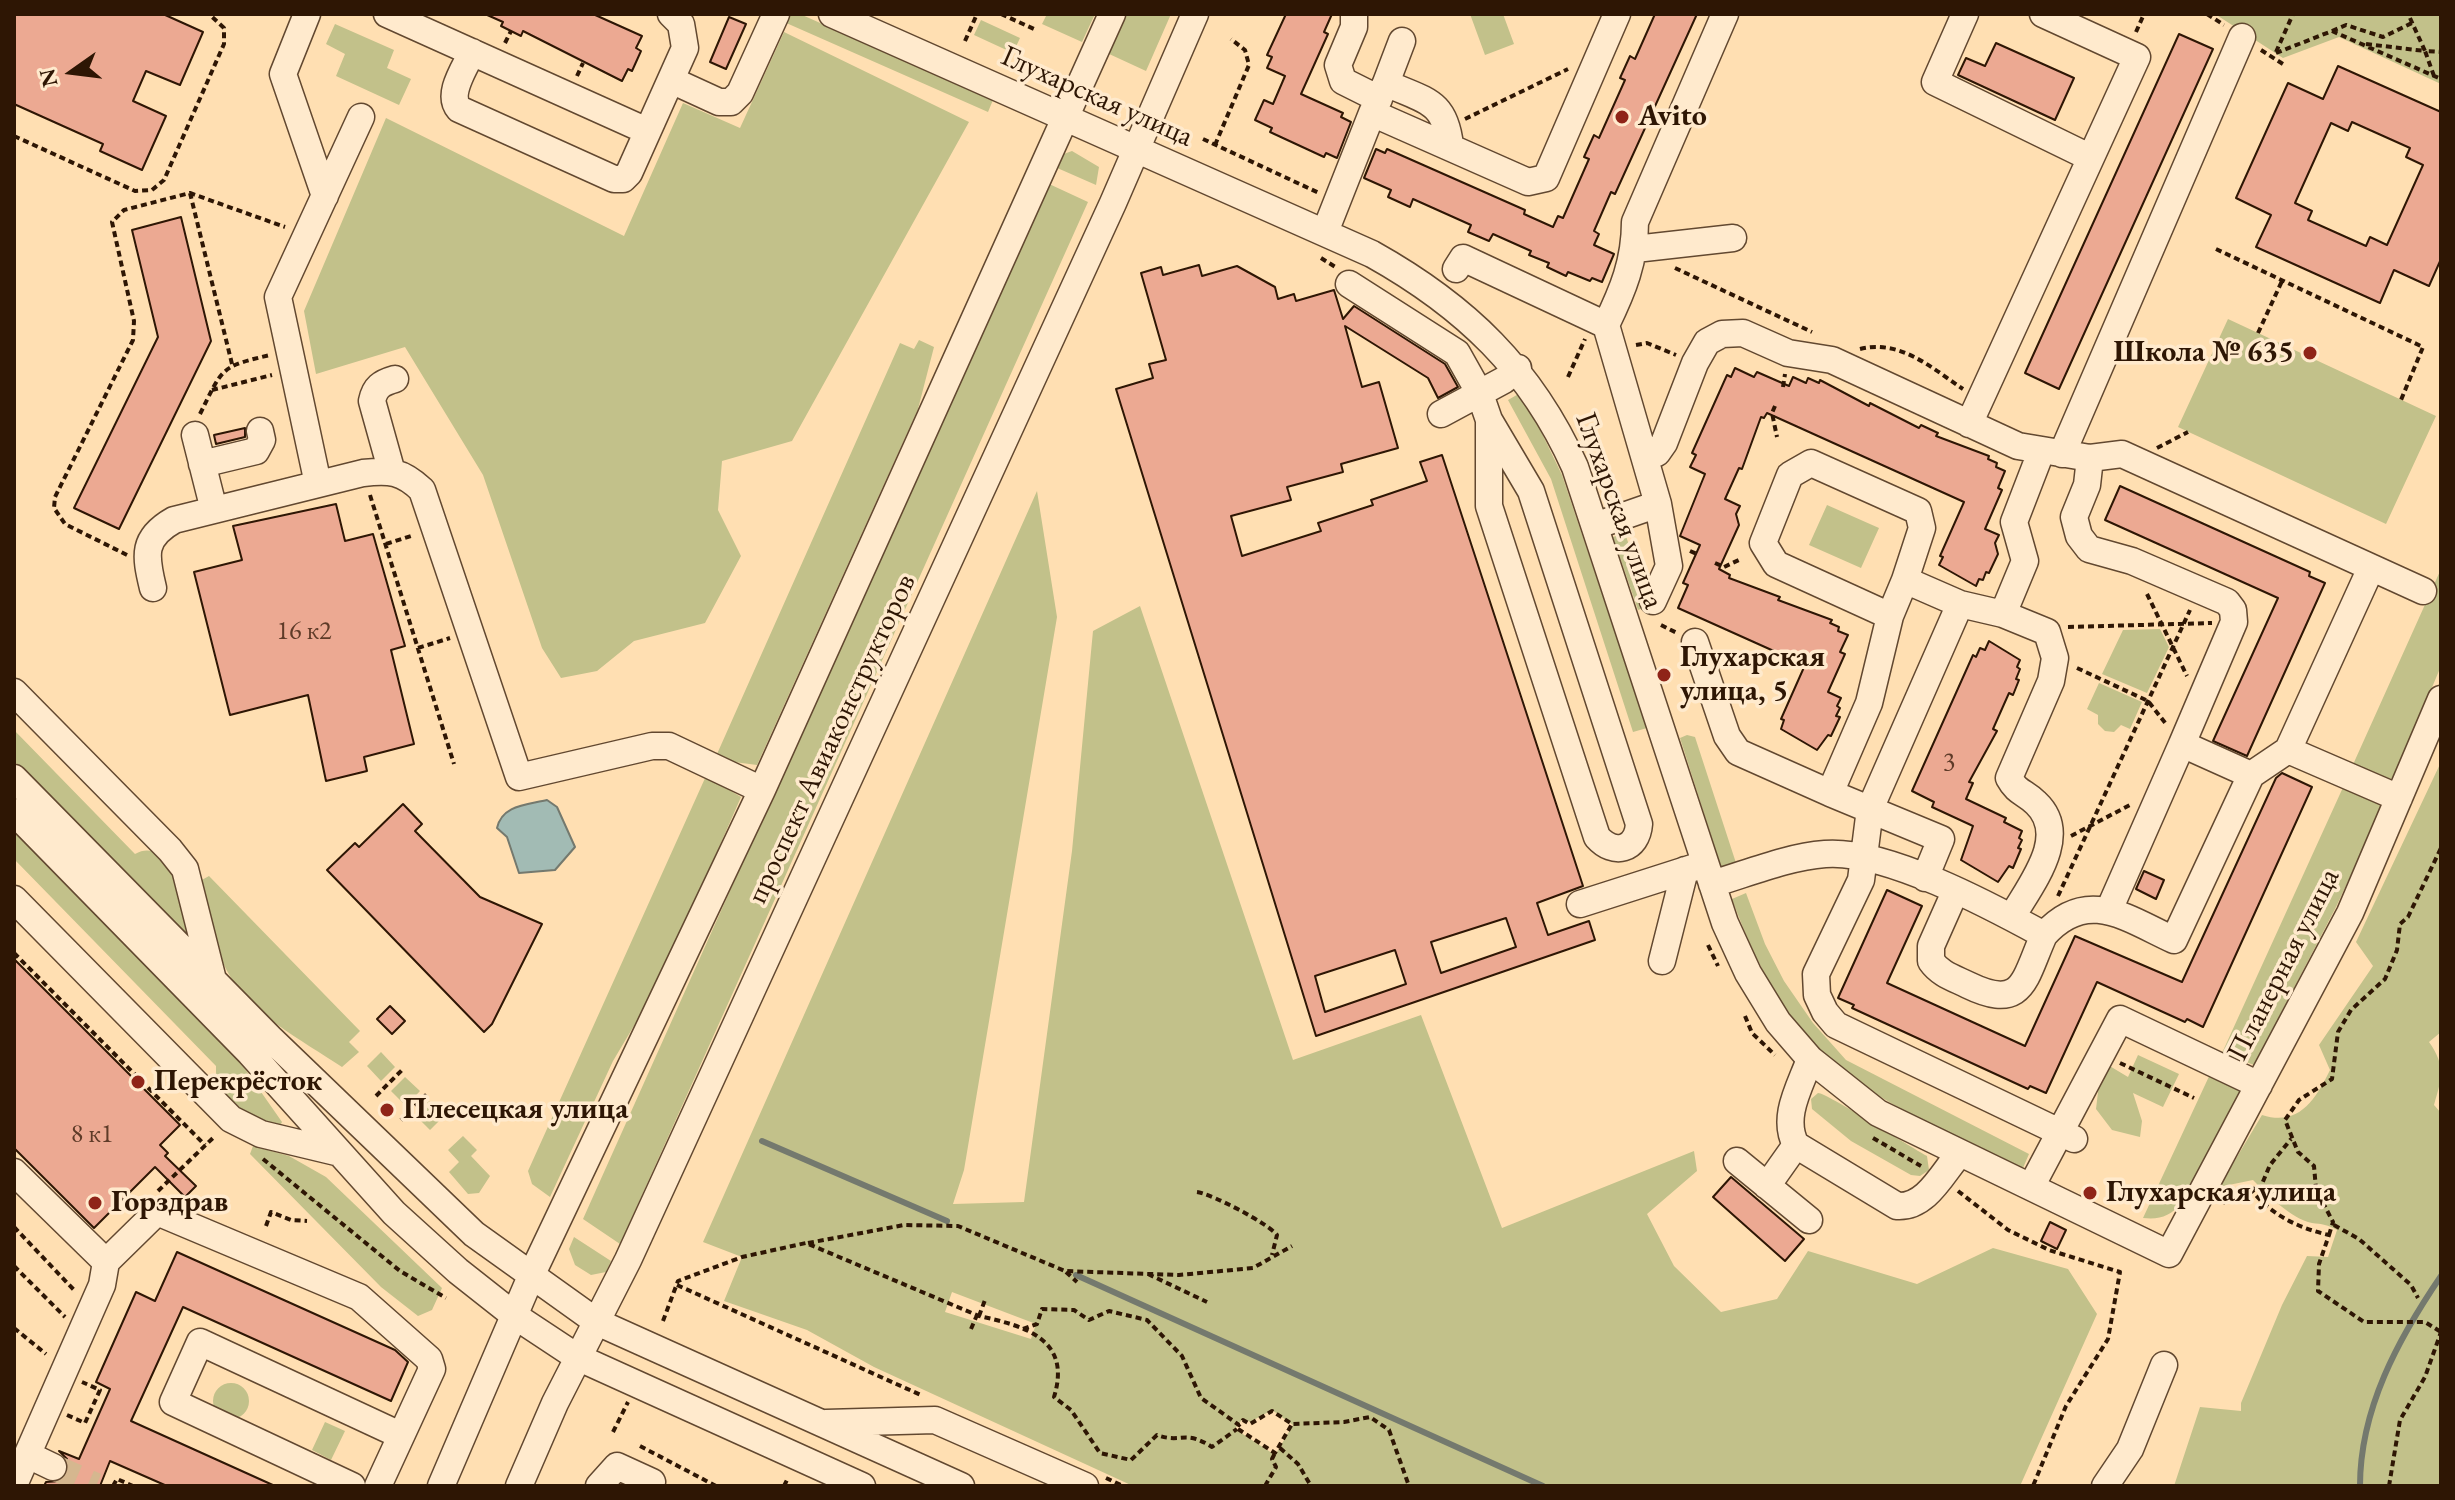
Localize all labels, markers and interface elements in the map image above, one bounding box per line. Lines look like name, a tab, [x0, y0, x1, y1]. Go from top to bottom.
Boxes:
north arrow	[32, 32, 112, 112]
street label: Глухарская улица	[996, 39, 1198, 155]
text: N	[32, 66, 64, 90]
place label: Avito	[1638, 99, 1707, 135]
marker: Avito	[1613, 108, 1631, 126]
place label: Школа № 635	[2114, 335, 2294, 371]
marker: Школа № 635	[2301, 344, 2319, 362]
street label: Глухарская улица	[1567, 408, 1671, 614]
street label: проспект Авиаконструкторов	[740, 569, 924, 909]
house number: 16 к2	[276, 616, 332, 648]
place label: Глухарская улица, 5	[1680, 640, 1825, 710]
marker: Глухарская улица, 5	[1655, 666, 1673, 684]
house number: 3	[1943, 747, 1955, 779]
street label: Планерная улица	[2220, 863, 2348, 1067]
place label: Перекрёсток	[154, 1064, 322, 1100]
marker: Перекрёсток	[129, 1073, 147, 1091]
place label: Плесецкая улица	[403, 1092, 628, 1128]
marker: Плесецкая улица	[378, 1101, 396, 1119]
house number: 8 к1	[71, 1119, 113, 1151]
place label: Глухарская улица	[2106, 1175, 2336, 1211]
marker: Глухарская улица	[2081, 1184, 2099, 1202]
place label: Горздрав	[111, 1185, 228, 1221]
marker: Горздрав	[86, 1194, 104, 1212]

